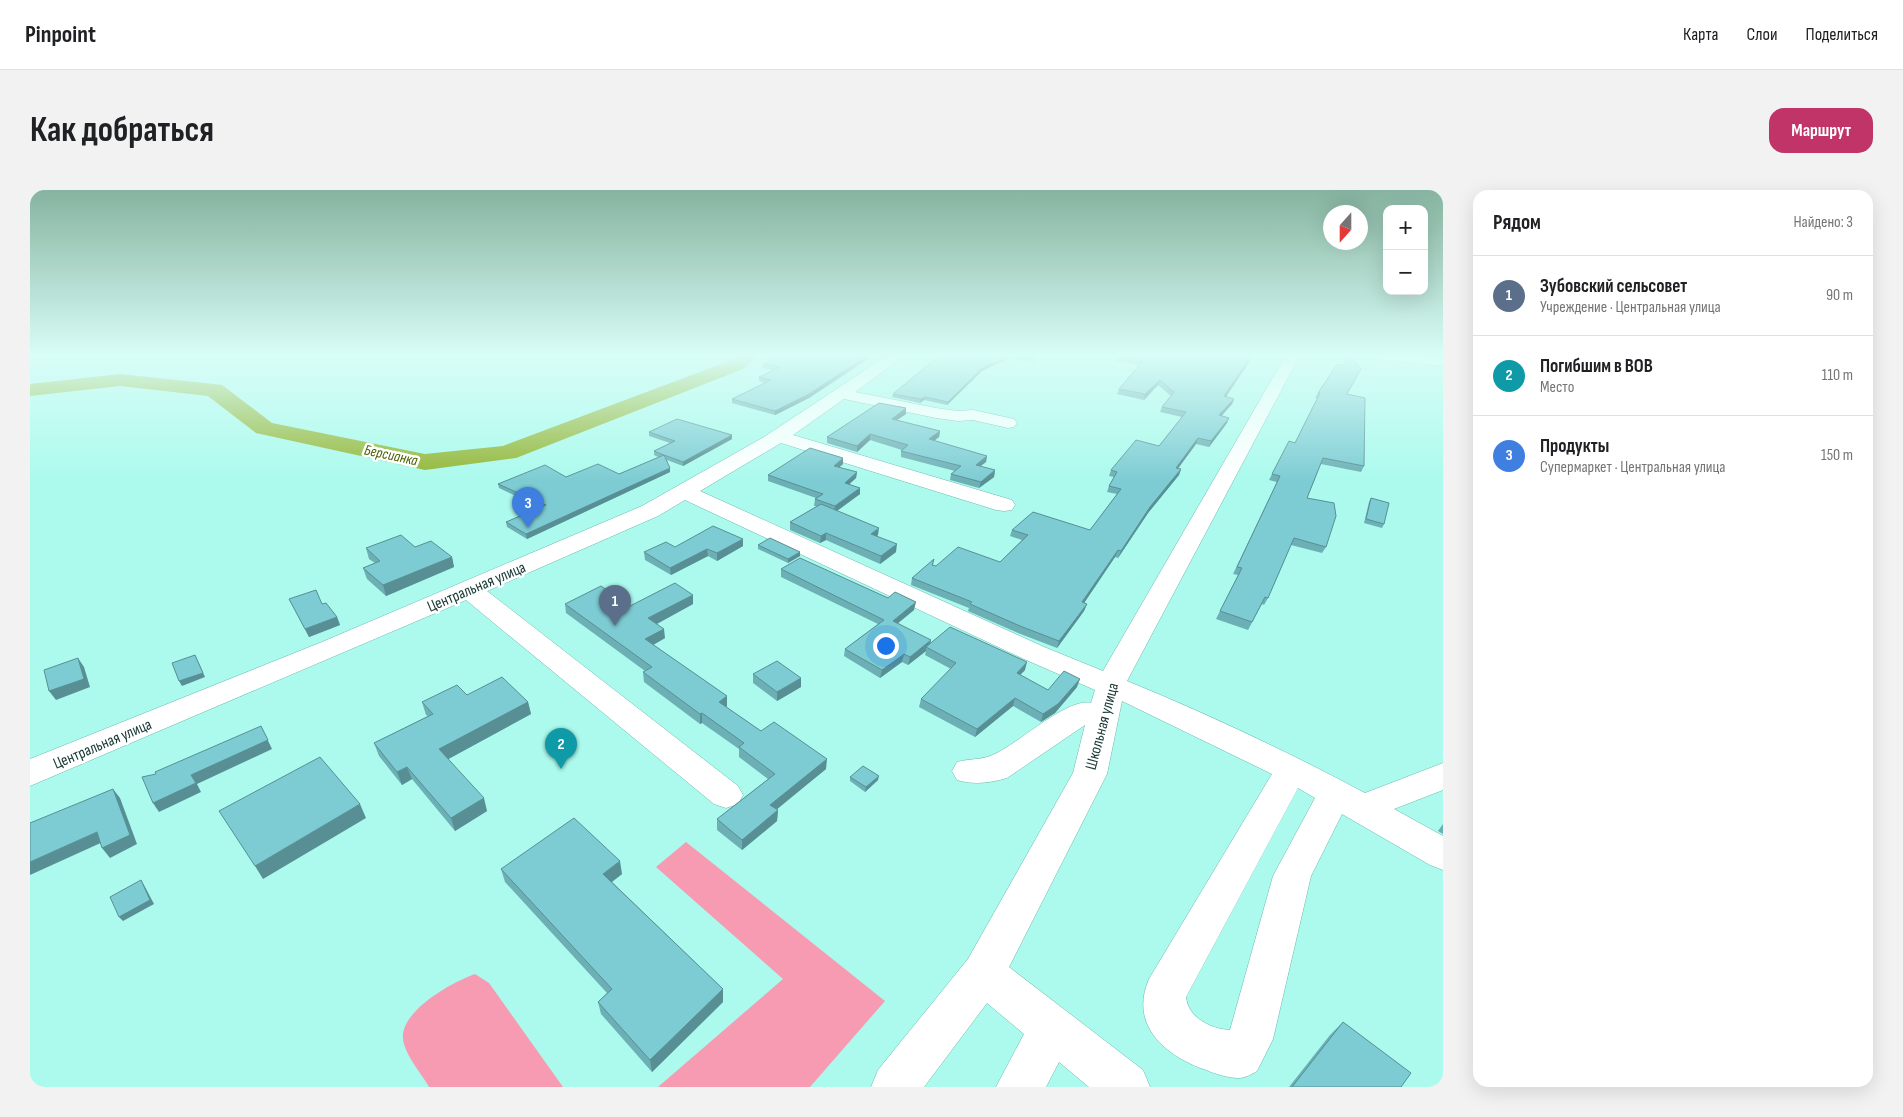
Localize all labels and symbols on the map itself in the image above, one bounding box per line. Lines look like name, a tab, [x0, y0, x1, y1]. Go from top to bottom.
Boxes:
north arrow	[1323, 205, 1368, 250]
water label: Берсианка	[362, 441, 419, 470]
pin: 3	[512, 487, 544, 528]
street label: Центральная улица	[424, 558, 529, 617]
pin: 1	[599, 585, 631, 626]
your location	[873, 633, 899, 659]
street label: Школьная улица	[1082, 681, 1123, 772]
street label: Центральная улица	[50, 715, 155, 774]
pin: 2	[545, 728, 577, 769]

